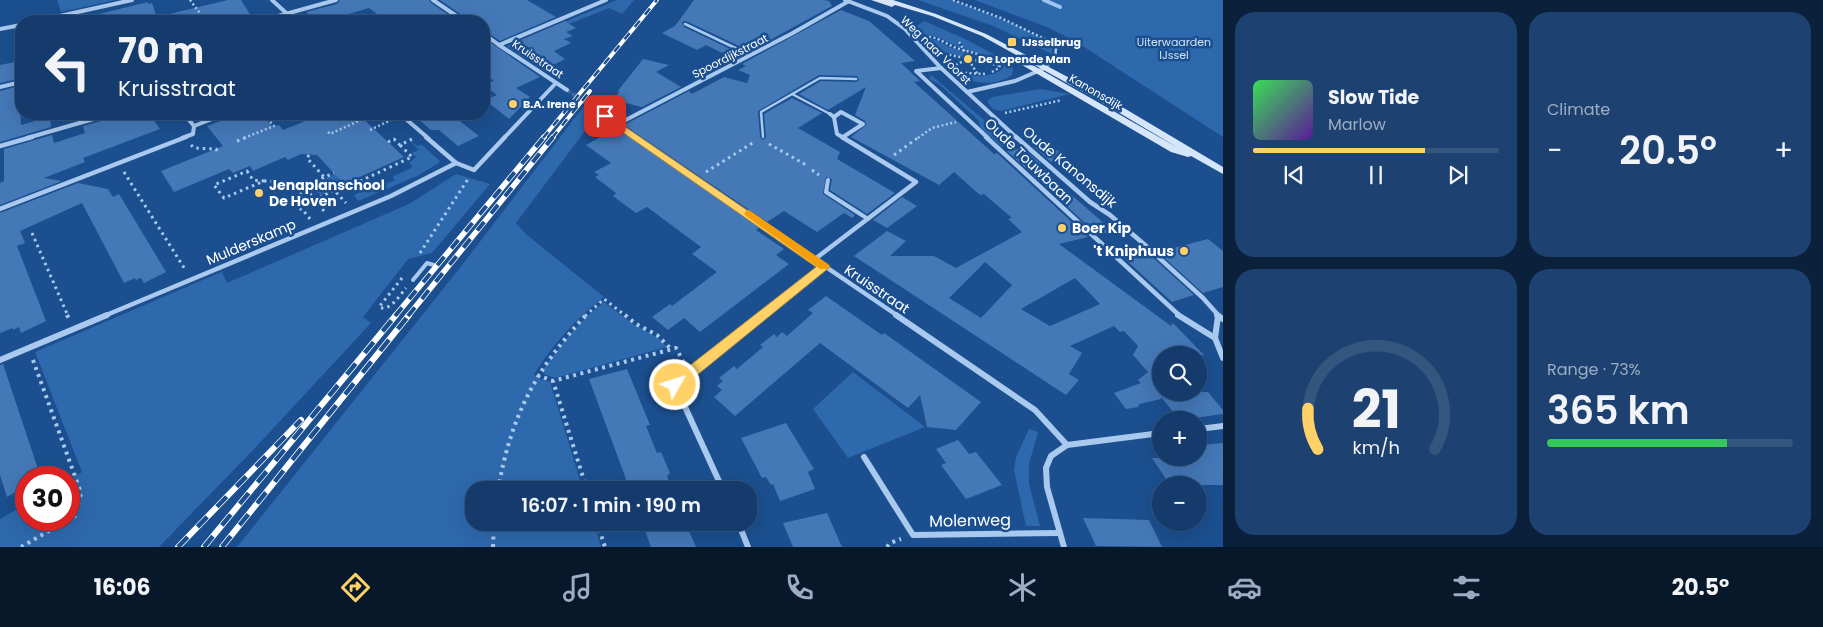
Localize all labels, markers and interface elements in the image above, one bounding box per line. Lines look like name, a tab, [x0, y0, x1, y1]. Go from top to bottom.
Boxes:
street label: Weg naar Voorst	[897, 12, 975, 88]
text: 70 m	[118, 26, 204, 75]
street label: Spoordijkstraat	[689, 30, 771, 82]
place label: IJsselbrug	[1022, 34, 1081, 50]
park label: Uiterwaarden IJssel	[1137, 34, 1211, 63]
icon: left	[35, 35, 100, 100]
street label: Kruisstraat	[509, 36, 567, 82]
marker: IJsselbrug	[1006, 36, 1018, 48]
place label: De Lopende Man	[978, 51, 1071, 67]
marker: De Lopende Man	[962, 53, 974, 65]
street label: Kanonsdijk	[1066, 70, 1126, 114]
text: Kruisstraat	[118, 73, 236, 104]
text: Slow Tide	[1328, 84, 1419, 111]
pin	[584, 95, 626, 137]
place label: B.A. Irene	[523, 96, 576, 112]
marker: B.A. Irene	[507, 98, 519, 110]
text: Climate	[1547, 98, 1610, 121]
icon: arrive	[591, 102, 619, 130]
street label: Oude Touwbaan	[980, 113, 1078, 209]
text: Marlow	[1328, 113, 1386, 136]
street label: Oude Kanonsdijk	[1019, 122, 1122, 213]
text: 20.5°	[1619, 124, 1717, 177]
text: −	[1547, 131, 1562, 170]
text: +	[1774, 131, 1793, 170]
icon: previous	[1280, 161, 1308, 189]
icon: pause	[1362, 161, 1390, 189]
icon: next	[1444, 161, 1472, 189]
place label: Jenaplanschool De Hoven	[269, 175, 385, 211]
marker: Jenaplanschool De Hoven	[253, 187, 265, 199]
street label: Mulderskamp	[203, 214, 299, 270]
place label: Boer Kip	[1072, 218, 1132, 238]
marker: Boer Kip	[1056, 222, 1068, 234]
place label: 't Kniphuus	[1093, 241, 1174, 261]
marker: 't Kniphuus	[1178, 245, 1190, 257]
street label: Kruisstraat	[840, 260, 914, 318]
map controls	[1152, 346, 1207, 531]
button: search	[1152, 346, 1207, 401]
position arrow	[648, 358, 700, 410]
text: Range · 73%	[1547, 358, 1641, 381]
text: 21	[1351, 373, 1401, 446]
text: 365 km	[1547, 384, 1690, 437]
button: +	[1152, 411, 1207, 466]
text: km/h	[1352, 435, 1400, 460]
speed limit sign: 30	[15, 466, 80, 531]
button: −	[1152, 476, 1207, 531]
text: 16:07 · 1 min · 190 m	[521, 492, 701, 519]
street label: Molenweg	[929, 508, 1011, 533]
icon: directions	[338, 570, 373, 605]
icon: music	[560, 570, 595, 605]
icon: phone	[782, 570, 817, 605]
icon: climate	[1005, 570, 1040, 605]
icon: car	[1227, 570, 1262, 605]
icon: filters	[1449, 570, 1484, 605]
text: 16:06	[94, 572, 151, 603]
text: 20.5°	[1672, 572, 1729, 603]

